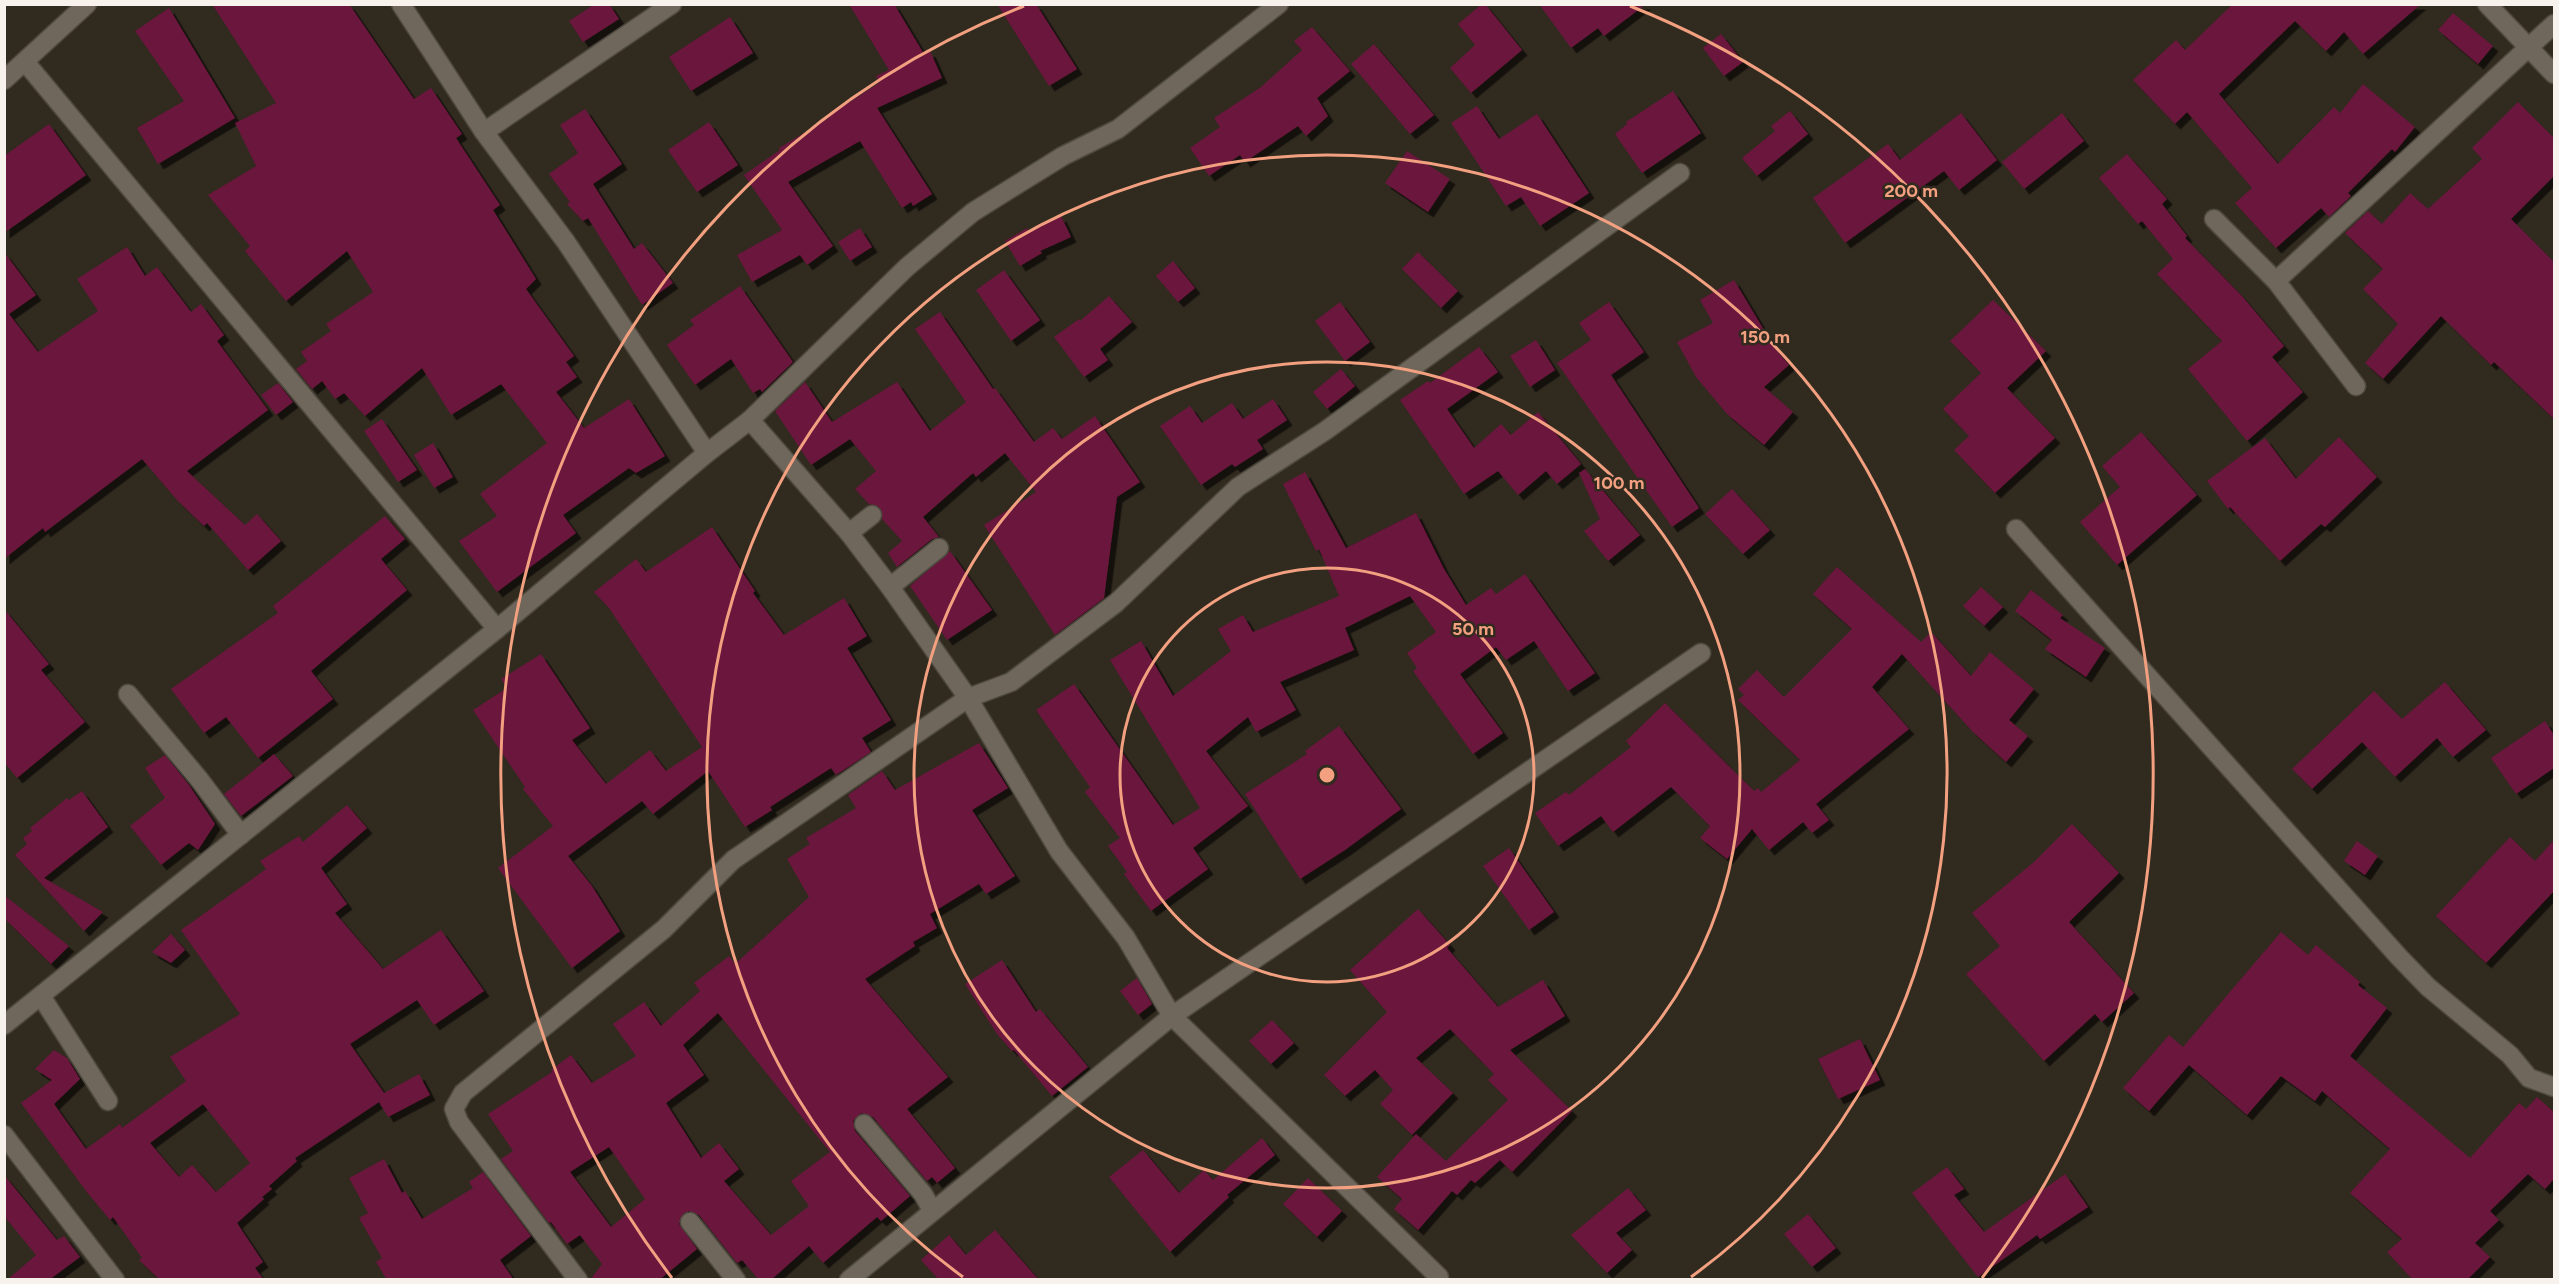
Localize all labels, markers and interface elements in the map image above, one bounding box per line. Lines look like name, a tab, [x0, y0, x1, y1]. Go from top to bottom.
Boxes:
text: 200 m	[1884, 180, 1938, 202]
text: 150 m	[1740, 326, 1790, 348]
text: 100 m	[1594, 472, 1644, 494]
text: 50 m	[1452, 618, 1494, 640]
centre of rings	[1317, 765, 1337, 785]

